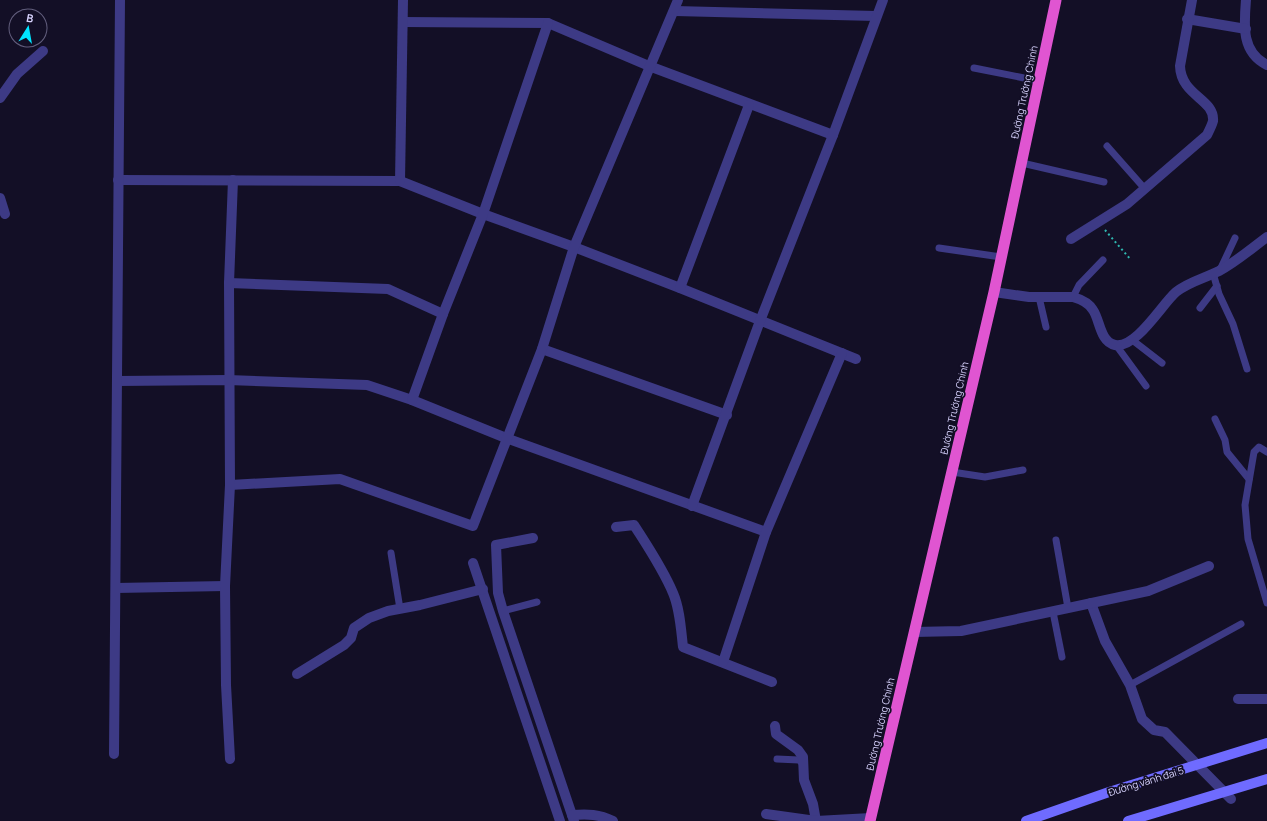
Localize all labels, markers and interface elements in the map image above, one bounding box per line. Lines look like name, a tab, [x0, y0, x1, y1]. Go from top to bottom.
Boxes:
north arrow	[8, 8, 48, 48]
text: B	[25, 10, 35, 26]
street label: Đường Trường Chinh	[1007, 44, 1041, 140]
street label: Đường Trường Chinh	[937, 360, 971, 456]
street label: Đường Trường Chinh	[863, 676, 897, 772]
street label: Đường vành đai 5	[1106, 763, 1186, 799]

